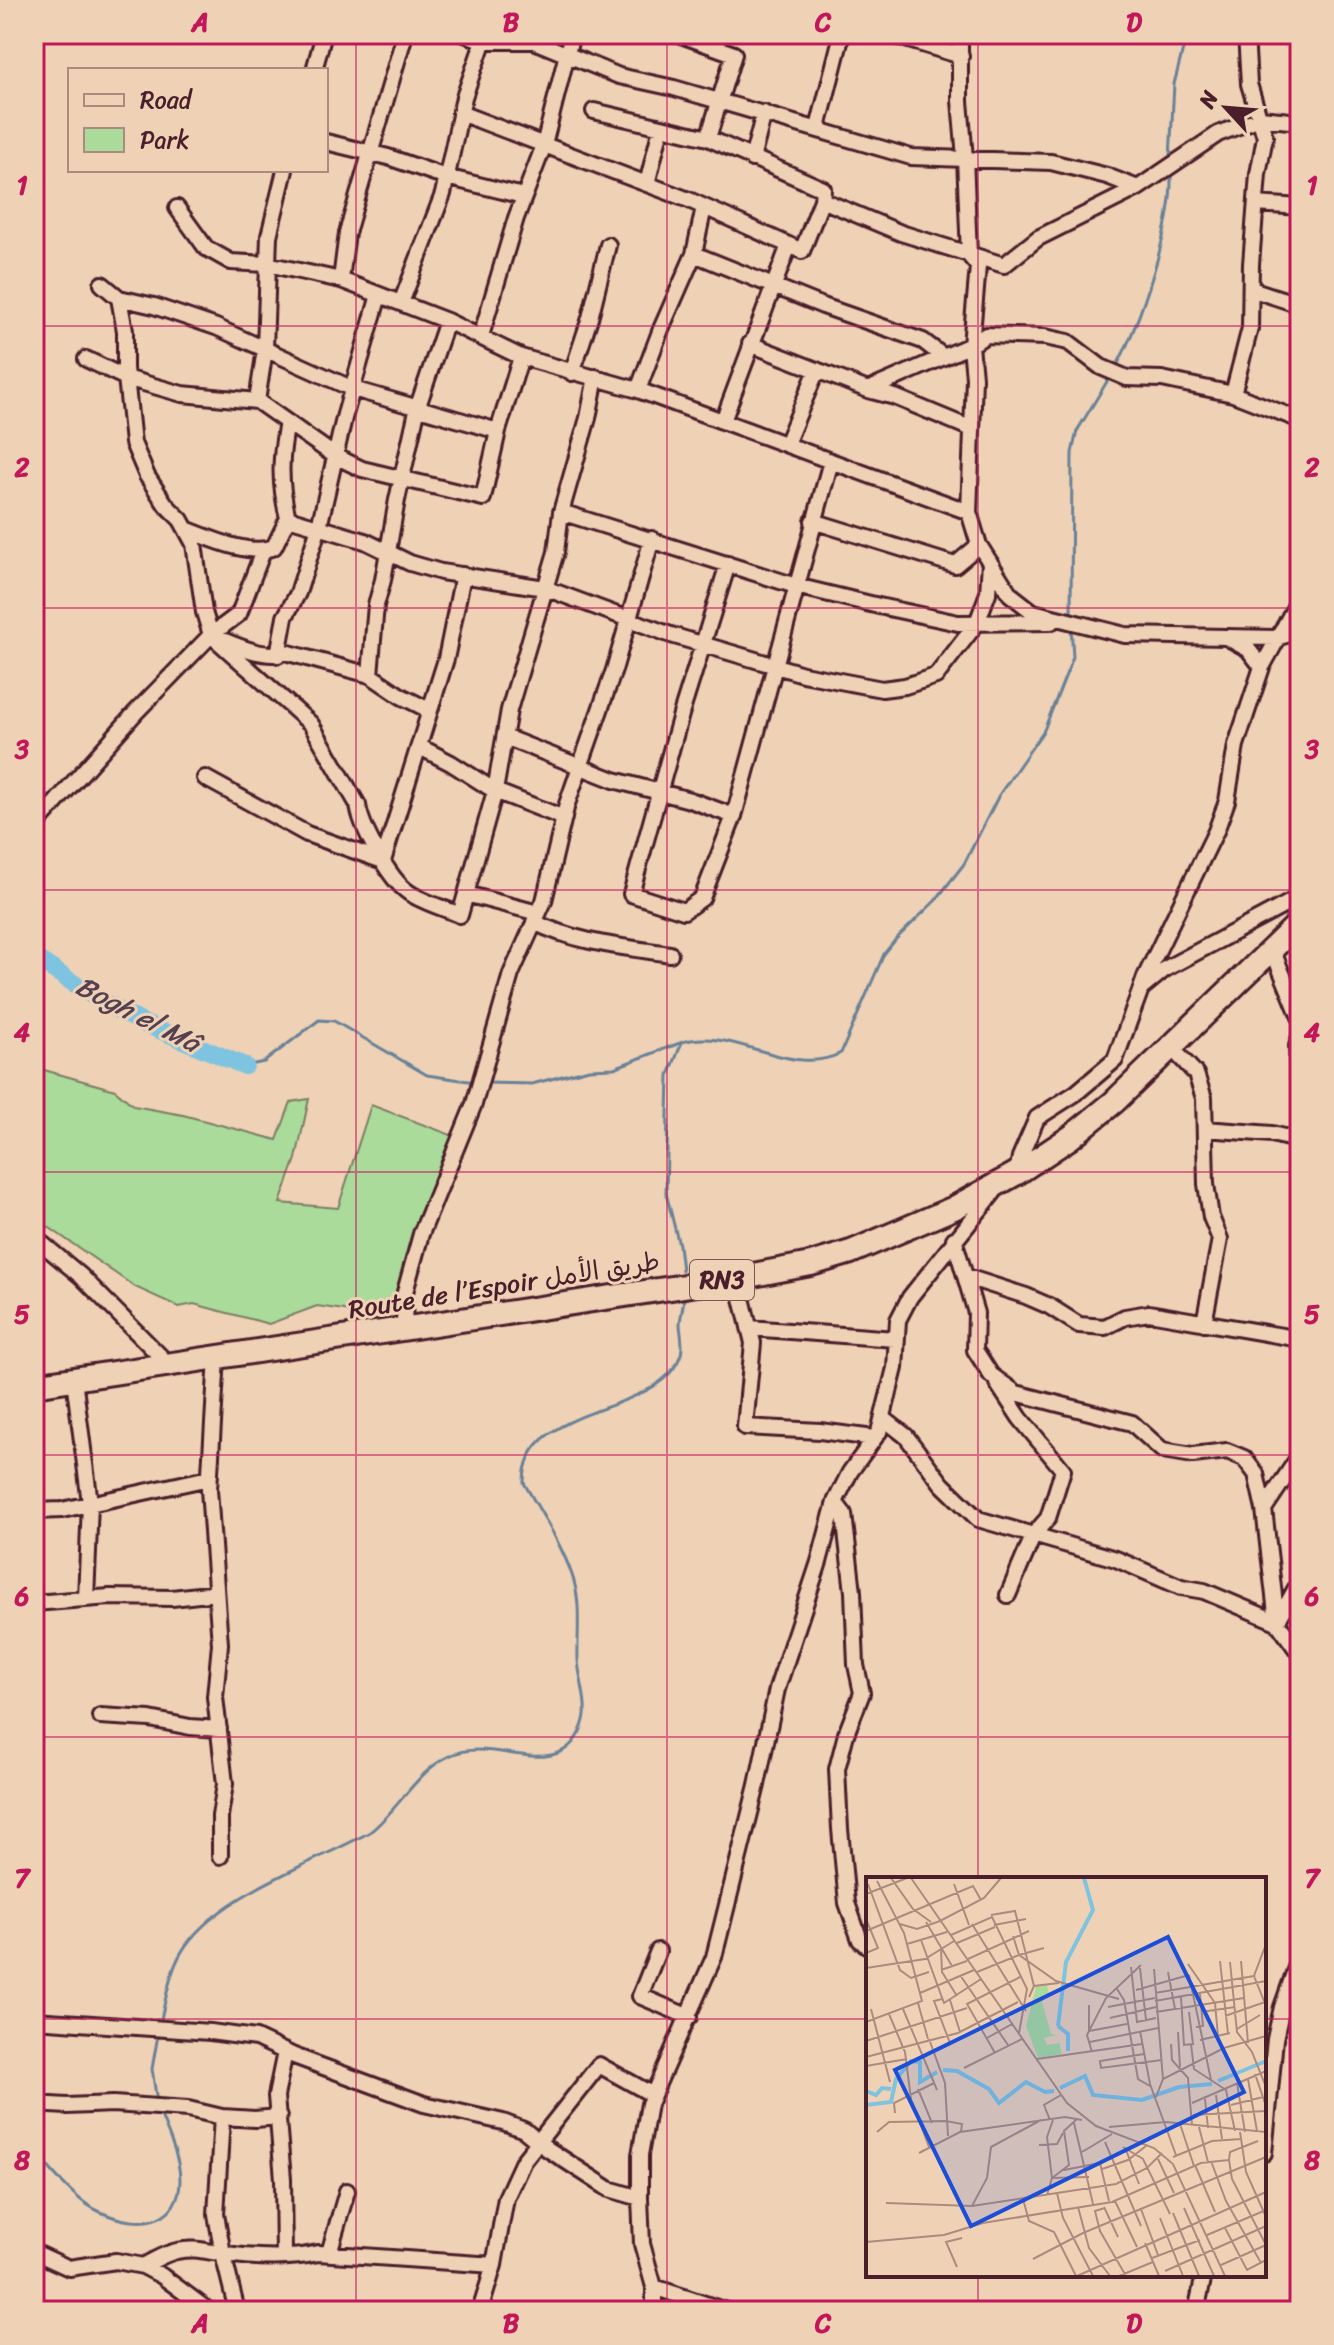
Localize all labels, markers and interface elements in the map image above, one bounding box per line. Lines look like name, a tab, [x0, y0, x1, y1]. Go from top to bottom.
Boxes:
text: A	[190, 0, 209, 45]
text: B	[503, 0, 520, 45]
text: C	[814, 0, 832, 45]
text: D	[1126, 0, 1142, 45]
legend	[68, 68, 328, 172]
north arrow	[1186, 68, 1266, 148]
text: Road	[140, 79, 194, 121]
text: N	[1187, 83, 1230, 116]
text: Park	[140, 119, 189, 161]
text: 1	[16, 162, 28, 208]
text: 1	[1306, 162, 1318, 208]
text: 2	[13, 444, 30, 490]
text: 2	[1303, 444, 1320, 490]
text: 3	[14, 726, 30, 772]
text: 3	[1304, 726, 1320, 772]
water label: Bogh el Mâ	[67, 962, 213, 1068]
text: 4	[14, 1009, 30, 1055]
text: 4	[1304, 1009, 1320, 1055]
street label: Route de l’Espoir طريق الأمل	[345, 1238, 663, 1332]
road number: RN3	[690, 1260, 754, 1300]
text: 5	[14, 1291, 30, 1337]
text: 5	[1304, 1291, 1320, 1337]
text: 6	[14, 1573, 30, 1619]
text: 6	[1304, 1573, 1320, 1619]
text: 7	[15, 1855, 32, 1901]
text: 7	[1305, 1855, 1322, 1901]
inset map	[866, 1877, 1266, 2277]
text: 8	[13, 2137, 30, 2183]
text: 8	[1303, 2137, 1320, 2183]
text: A	[190, 2300, 209, 2345]
text: B	[503, 2300, 520, 2345]
text: C	[814, 2300, 832, 2345]
text: D	[1126, 2300, 1142, 2345]

